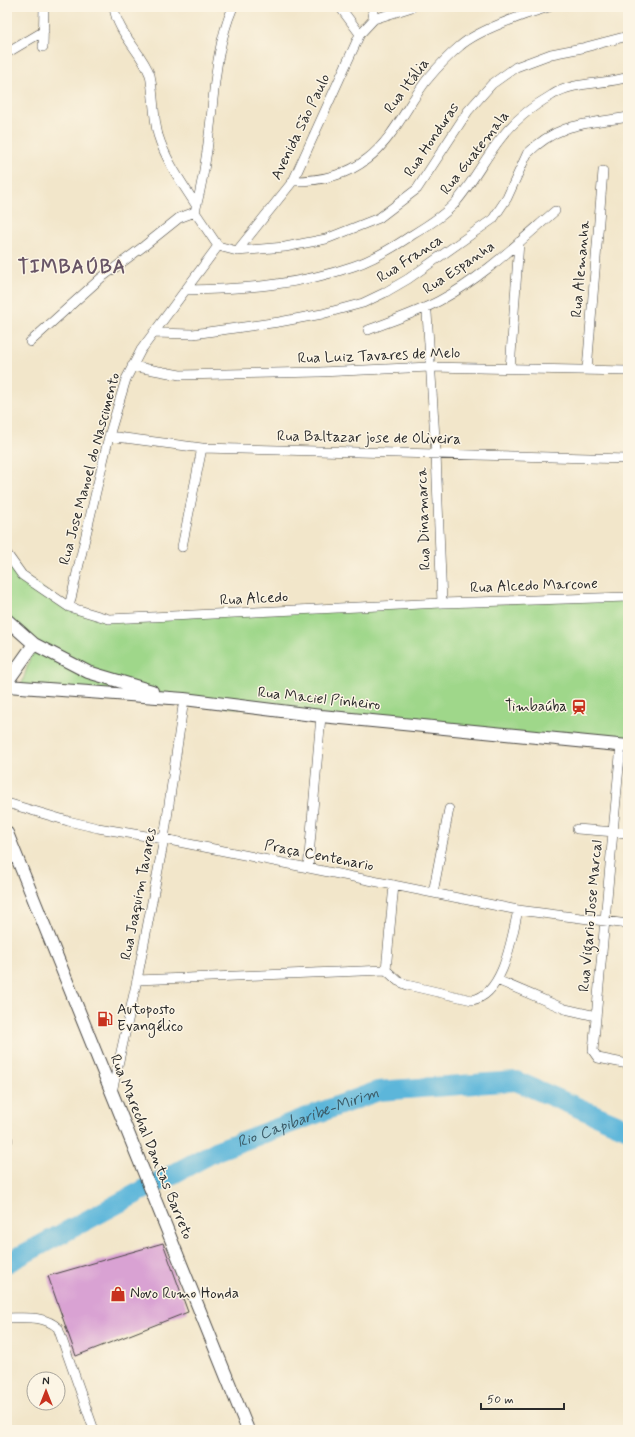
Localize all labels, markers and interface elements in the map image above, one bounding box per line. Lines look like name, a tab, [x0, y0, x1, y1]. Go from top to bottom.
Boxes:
street label: Rua Itália	[380, 54, 434, 118]
street label: Avenida São Paulo	[267, 71, 335, 183]
street label: Rua Honduras	[400, 99, 464, 181]
street label: Rua Guatemala	[436, 107, 514, 199]
street label: Rua Alemanha	[567, 219, 595, 318]
street label: Rua Franca	[373, 230, 447, 288]
street label: Rua Espanha	[419, 237, 499, 299]
district label: TIMBAÚBA	[18, 255, 126, 280]
street label: Rua Luiz Tavares de Melo	[297, 343, 461, 369]
street label: Rua Jose Manoel do Nascimento	[55, 370, 125, 567]
street label: Rua Baltazar jose de Oliveira	[277, 426, 462, 450]
street label: Rua Dinamarca	[412, 466, 436, 571]
street label: Rua Alcedo Marcone	[470, 574, 598, 598]
street label: Rua Alcedo	[219, 587, 289, 611]
street label: Rua Maciel Pinheiro	[257, 683, 381, 715]
place label: Timbaúba	[505, 697, 567, 717]
station icon: Timbaúba	[570, 698, 588, 716]
street label: Rua Joaquim Tavares	[116, 826, 162, 962]
street label: Praça Centenario	[263, 836, 376, 876]
street label: Rua Vigario Jose Marcal	[574, 839, 609, 993]
place label: Autoposto Evangélico	[117, 1000, 183, 1038]
fuel station icon: Autoposto Evangélico	[96, 1010, 114, 1028]
street label: Rua Marechal Dantas Barreto	[105, 1052, 197, 1243]
water label: Rio Capibaribe-Mirim	[234, 1081, 382, 1153]
place label: Novo Rumo Honda	[130, 1284, 239, 1304]
shop icon: Novo Rumo Honda	[109, 1285, 127, 1303]
north arrow	[26, 1371, 66, 1411]
text: N	[42, 1375, 50, 1389]
scale bar	[481, 1385, 564, 1411]
text: 50 m	[487, 1392, 514, 1408]

